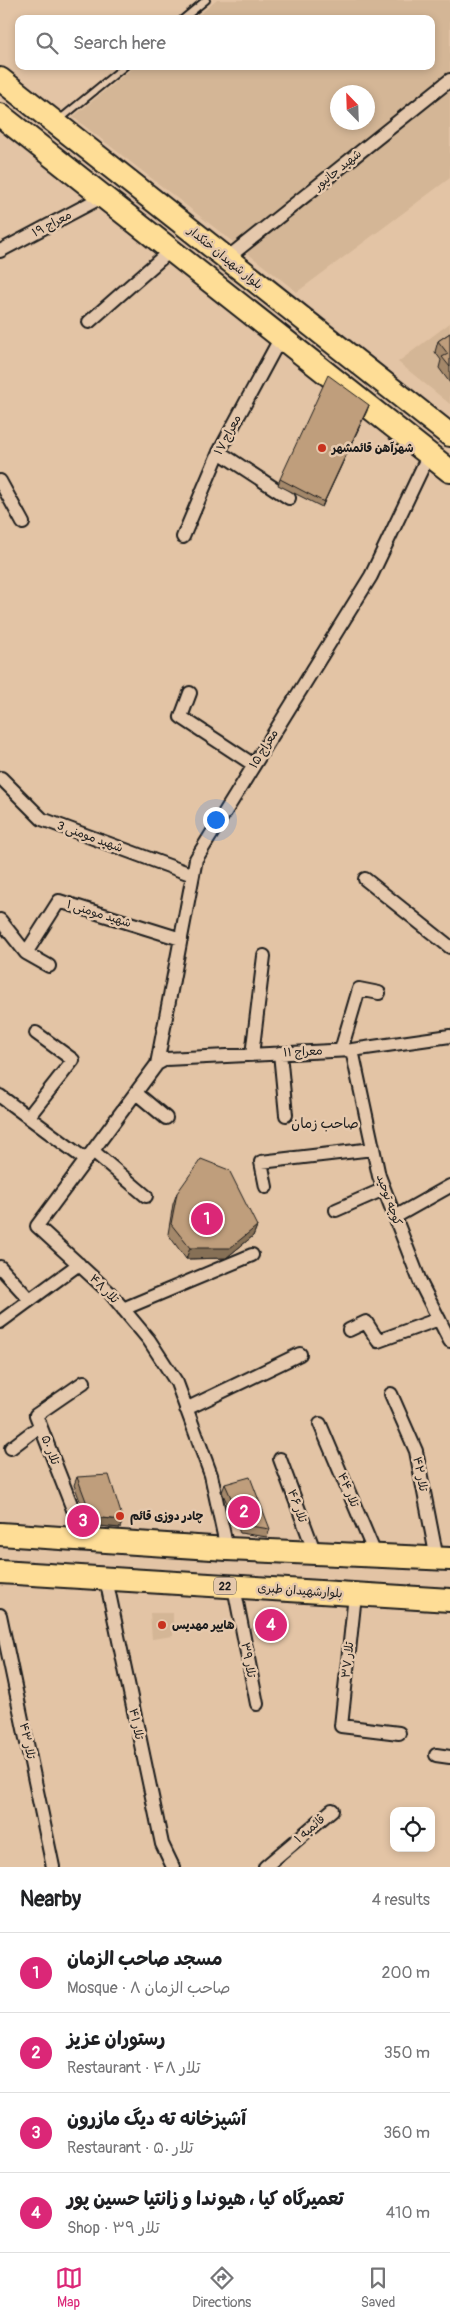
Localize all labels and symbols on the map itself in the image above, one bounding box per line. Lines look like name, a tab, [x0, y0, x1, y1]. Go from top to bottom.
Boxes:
north arrow	[330, 85, 375, 130]
street label: شهید جانپور	[310, 146, 365, 194]
street label: معراج ۱۹	[30, 207, 75, 242]
street label: بلوار شهیدان خنکدار	[184, 223, 265, 293]
street label: معراج ۱۷	[211, 412, 246, 458]
place label: شهرآهن قائمشهر	[331, 441, 414, 456]
marker: شهرآهن قائمشهر	[316, 442, 328, 454]
street label: معراج ۱۵	[246, 727, 283, 772]
your location	[203, 807, 229, 833]
street label: شهید مومنی 3	[55, 818, 125, 856]
street label: شهید مومنی ۱	[65, 897, 133, 931]
street label: معراج ۱۱	[283, 1043, 323, 1062]
district label: صاحب زمان	[291, 1115, 359, 1132]
street label: کوچه توحید	[373, 1172, 405, 1228]
pin: 1	[191, 1200, 223, 1238]
street label: تلار ۴۸	[86, 1271, 122, 1307]
street label: تلار ۵۰	[38, 1433, 63, 1467]
street label: تلار ۴۲	[409, 1455, 431, 1493]
street label: تلار ۴۴	[334, 1470, 362, 1510]
street label: تلار ۴۶	[284, 1487, 310, 1525]
pin: 2	[228, 1493, 260, 1531]
pin: 3	[67, 1502, 99, 1540]
place label: چادر دوزی قائم	[130, 1509, 204, 1525]
marker: چادر دوزی قائم	[114, 1510, 126, 1522]
road number: 22	[214, 1578, 236, 1594]
street label: بلوارشهیدان طبری	[257, 1581, 343, 1601]
pin: 4	[255, 1606, 287, 1644]
place label: هایپر مهدیس	[172, 1618, 235, 1633]
marker: هایپر مهدیس	[156, 1619, 168, 1631]
street label: تلار ۳۹	[237, 1641, 259, 1679]
street label: تلار ۳۷	[339, 1641, 357, 1679]
street label: تلار ۴۱	[125, 1707, 147, 1741]
street label: تلار ۴۳	[16, 1721, 38, 1761]
street label: قائمیه ۱	[292, 1812, 328, 1846]

